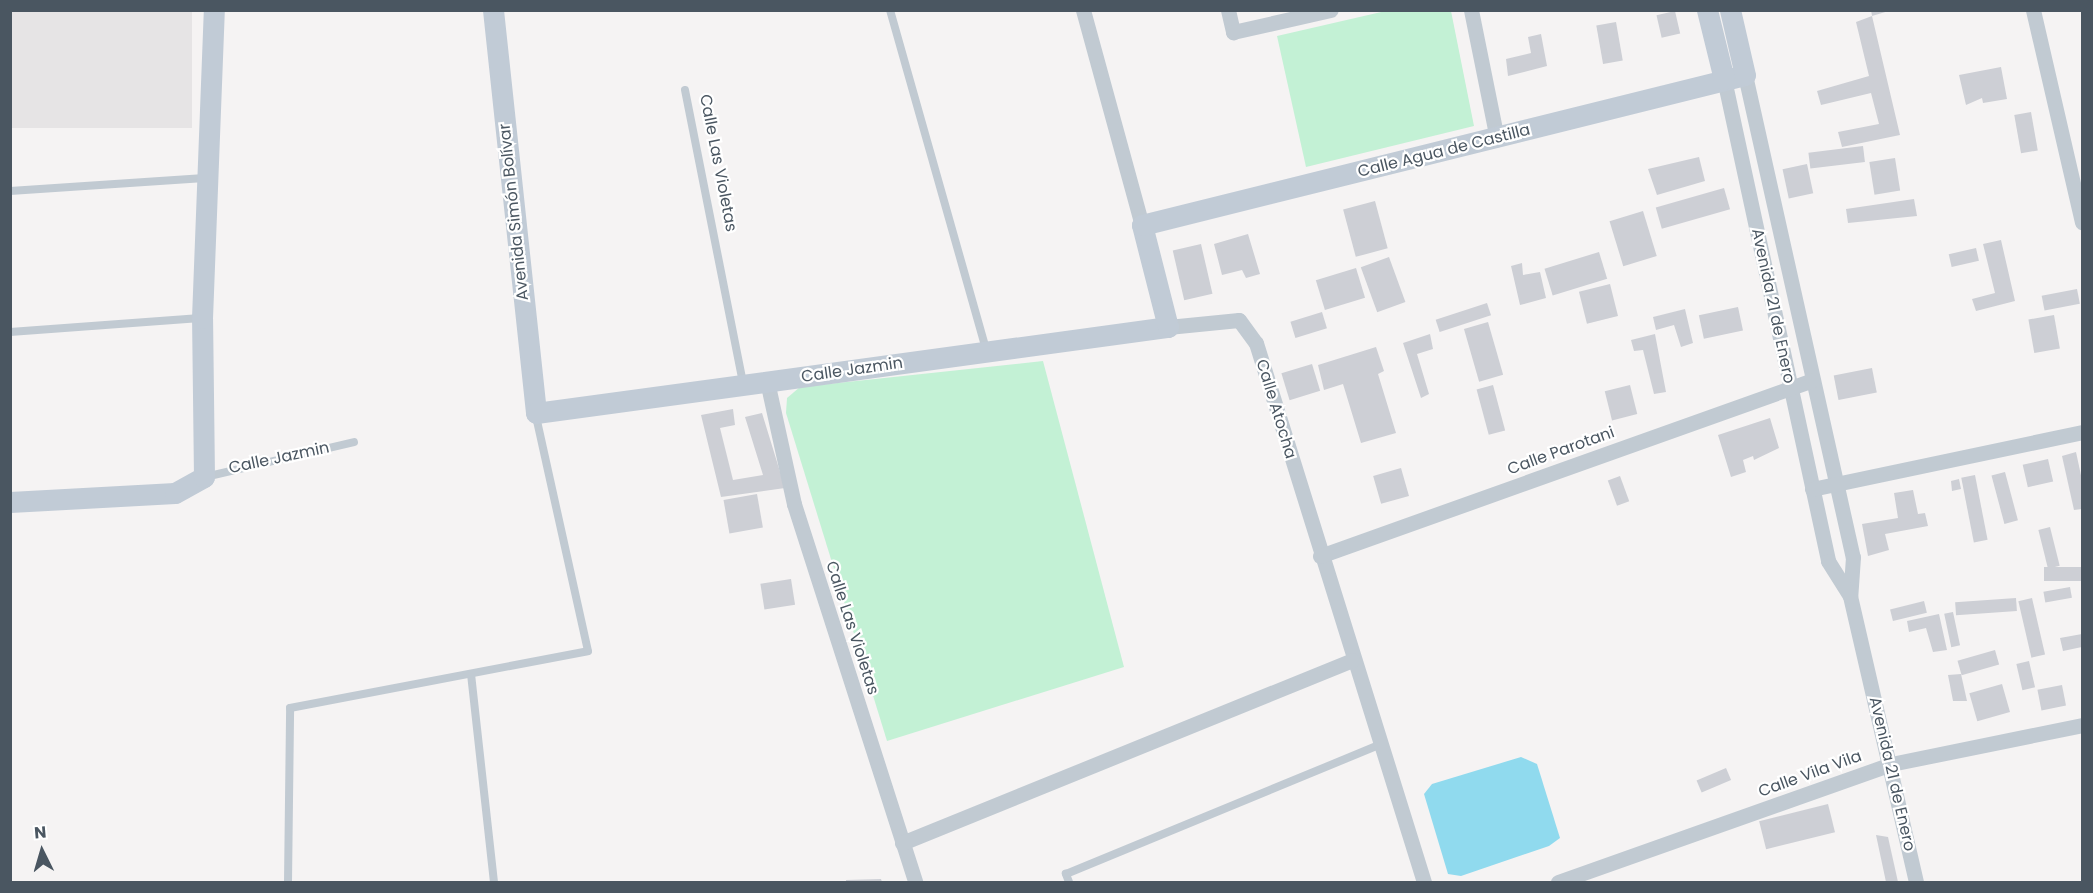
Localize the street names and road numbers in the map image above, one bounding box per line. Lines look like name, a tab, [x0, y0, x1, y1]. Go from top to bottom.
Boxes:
street label: Calle Las Violetas	[695, 93, 741, 233]
street label: Calle Agua de Castilla	[1356, 120, 1532, 182]
street label: Avenida Simón Bolívar	[495, 122, 533, 302]
street label: Avenida 21 de Enero	[1747, 227, 1799, 385]
street label: Calle Jazmin	[800, 353, 904, 387]
street label: Calle Atocha	[1252, 357, 1300, 461]
street label: Calle Parotani	[1505, 423, 1617, 479]
street label: Calle Jazmin	[227, 438, 331, 478]
street label: Calle Las Violetas	[821, 559, 883, 697]
street label: Avenida 21 de Enero	[1865, 695, 1919, 853]
street label: Calle Vila Vila	[1756, 746, 1864, 802]

